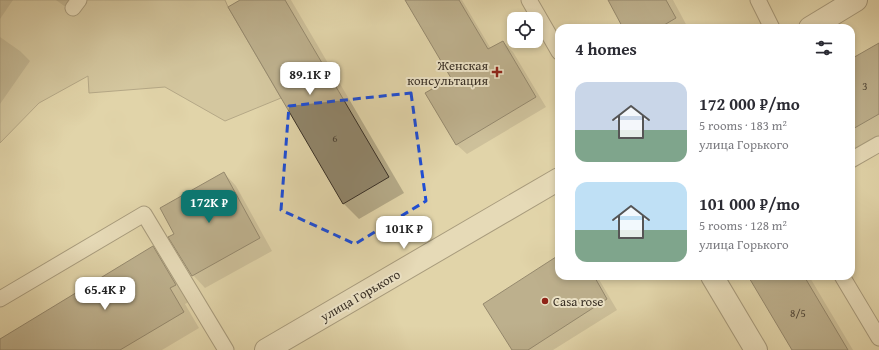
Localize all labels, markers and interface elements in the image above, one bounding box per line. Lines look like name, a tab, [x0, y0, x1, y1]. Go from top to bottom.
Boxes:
map controls	[507, 12, 543, 48]
button: locate	[507, 12, 543, 48]
text: 4 homes	[575, 36, 637, 61]
icon: filters	[813, 37, 835, 59]
place label: Женская консультация	[407, 56, 488, 90]
pin: 89.1K ₽	[273, 62, 347, 96]
text: 89.1K ₽	[289, 65, 331, 84]
marker: Женская консультация	[491, 66, 503, 78]
house number: 3	[862, 78, 868, 94]
text: 172 000 ₽/mo	[699, 91, 800, 116]
icon: home	[607, 98, 655, 146]
text: 5 rooms · 183 m²	[699, 116, 787, 135]
house number: 6	[332, 130, 338, 146]
text: улица Горького	[699, 135, 789, 154]
pin: 172K ₽	[176, 190, 242, 224]
text: 101 000 ₽/mo	[699, 191, 800, 216]
text: 172K ₽	[190, 193, 228, 212]
icon: home	[607, 198, 655, 246]
pin: 101K ₽	[371, 216, 437, 250]
text: 5 rooms · 128 m²	[699, 216, 787, 235]
text: 101K ₽	[385, 219, 423, 238]
text: улица Горького	[699, 235, 789, 254]
street label: улица Горького	[316, 265, 404, 327]
pin: 65.4K ₽	[68, 277, 142, 311]
text: 65.4K ₽	[84, 280, 126, 299]
place label: Casa rose	[553, 292, 603, 311]
marker: Casa rose	[540, 296, 550, 306]
house number: 8/5	[790, 305, 806, 321]

